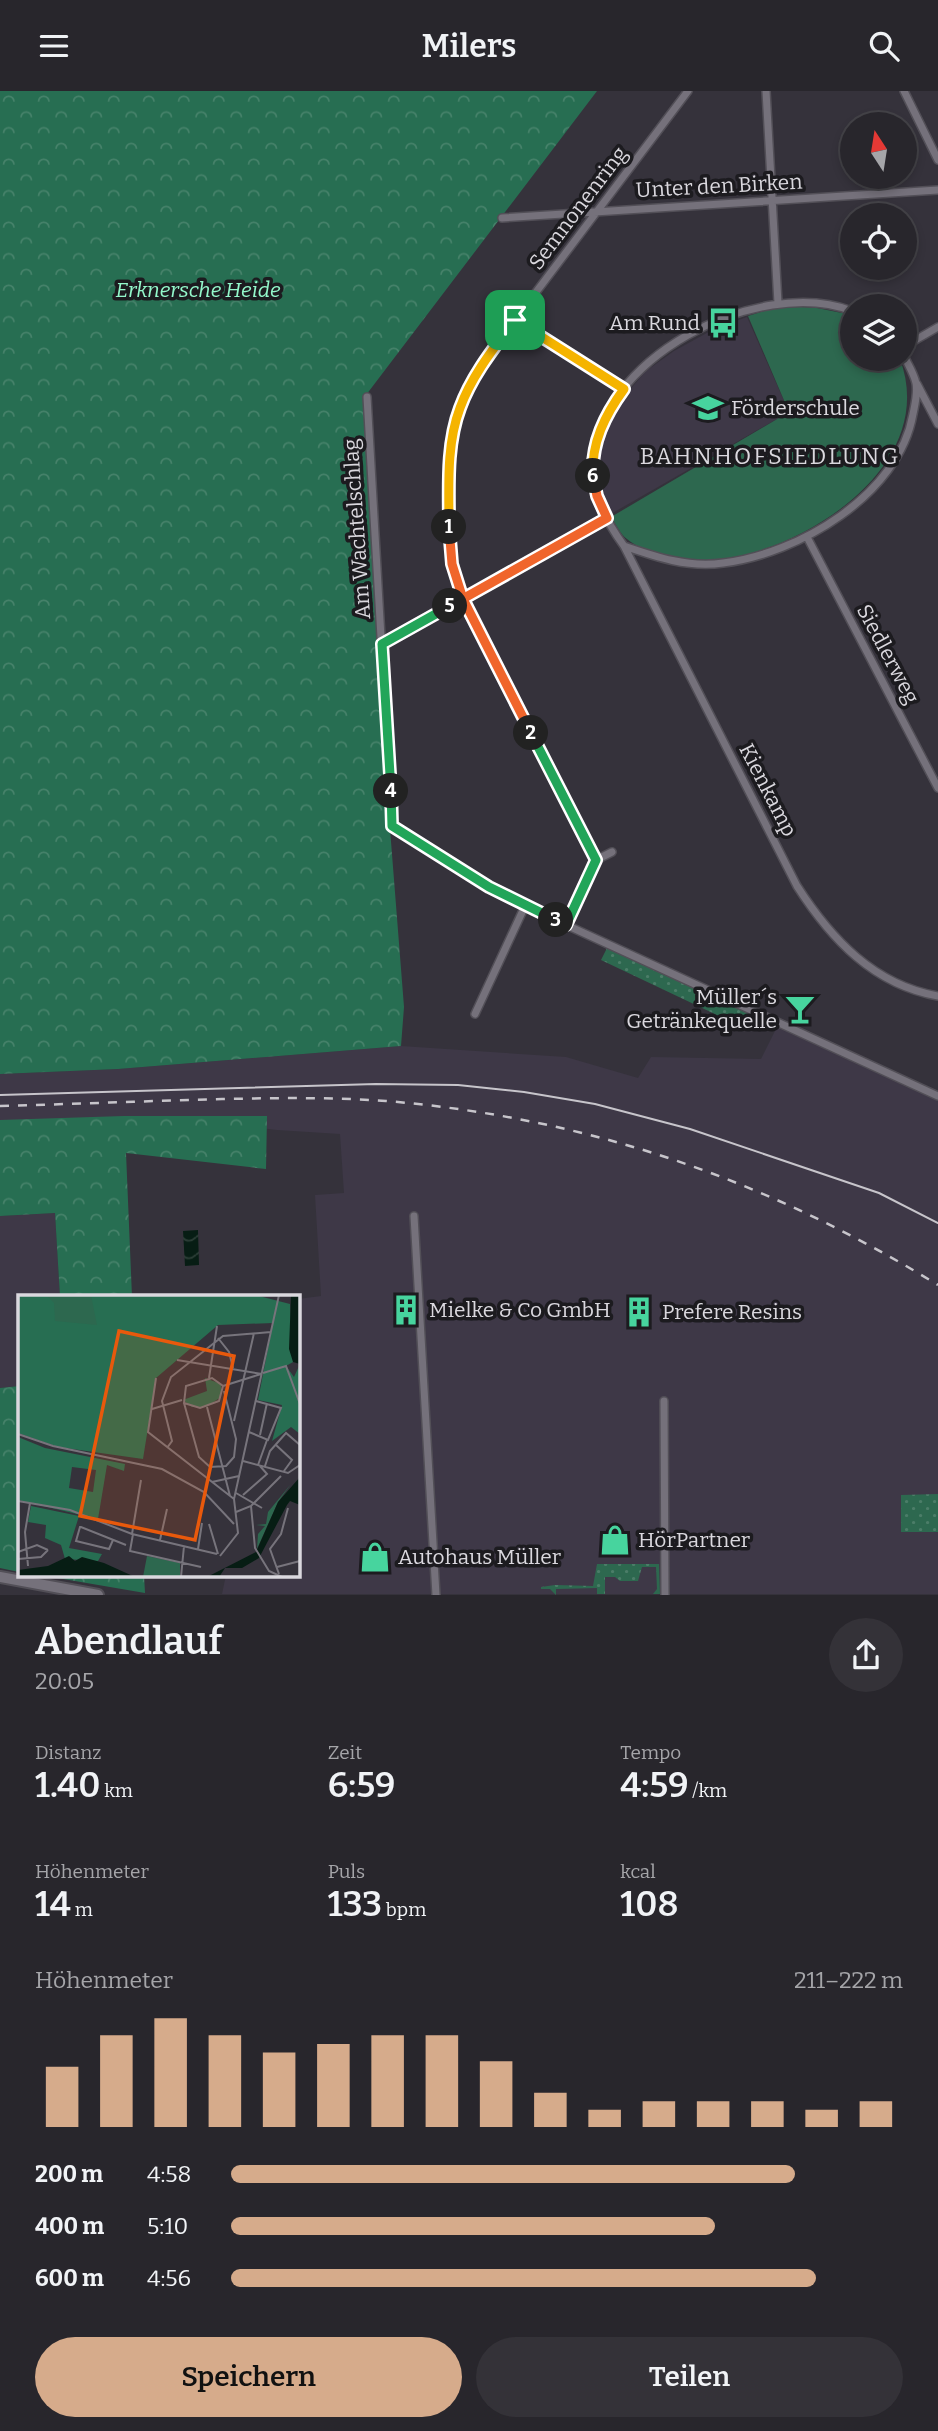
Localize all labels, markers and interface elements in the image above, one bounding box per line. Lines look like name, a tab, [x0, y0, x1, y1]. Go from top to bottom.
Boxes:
icon: menu	[35, 27, 73, 65]
text: Milers	[421, 27, 517, 65]
icon: search	[865, 27, 903, 65]
north arrow	[840, 112, 917, 189]
map controls	[840, 112, 917, 371]
street label: Semnonenring	[523, 141, 633, 275]
street label: Unter den Birken	[635, 169, 803, 203]
button: locate	[840, 203, 917, 280]
park label: Erknersche Heide	[116, 277, 281, 303]
pin	[485, 290, 545, 350]
button: layers	[840, 294, 917, 371]
icon: arrive	[496, 301, 534, 339]
bus stop icon: Am Rund	[706, 306, 740, 340]
place label: Am Rund	[609, 310, 700, 336]
school or university icon: Förderschule	[691, 391, 725, 425]
place label: Förderschule	[731, 395, 860, 421]
street label: Am Wachtelschlag	[338, 438, 376, 620]
district label: BAHNHOFSIEDLUNG	[640, 442, 900, 470]
pin: 6	[576, 459, 610, 493]
text: 6	[587, 464, 598, 487]
pin: 1	[432, 509, 466, 544]
text: 1	[444, 515, 453, 538]
pin: 5	[433, 589, 468, 623]
text: 5	[444, 594, 455, 617]
street label: Siedlerweg	[851, 600, 925, 708]
pin: 2	[514, 715, 548, 751]
text: 2	[525, 721, 536, 744]
street label: Kienkamp	[734, 739, 802, 841]
pin: 4	[374, 773, 408, 809]
text: 4	[385, 779, 396, 802]
pin: 3	[538, 903, 574, 937]
text: 3	[550, 908, 561, 931]
place label: Müller´s Getränkequelle	[626, 984, 777, 1034]
bar icon: Müller´s Getränkequelle	[783, 992, 817, 1026]
building icon: Mielke & Co GmbH	[389, 1293, 423, 1327]
inset map	[18, 1295, 299, 1577]
building icon: Prefere Resins	[622, 1295, 656, 1329]
place label: Mielke & Co GmbH	[429, 1297, 611, 1323]
place label: Prefere Resins	[662, 1299, 802, 1325]
shop icon: HörPartner	[598, 1523, 632, 1557]
place label: HörPartner	[638, 1527, 750, 1553]
shop icon: Autohaus Müller	[358, 1540, 392, 1574]
place label: Autohaus Müller	[398, 1544, 561, 1570]
text: Abendlauf	[35, 1618, 222, 1664]
button: share	[829, 1618, 903, 1692]
text: 20:05	[35, 1667, 94, 1695]
text: Distanz	[35, 1741, 101, 1764]
text: Zeit	[328, 1741, 362, 1764]
text: Tempo	[620, 1741, 681, 1764]
text: 1.40	[35, 1764, 100, 1806]
text: 6:59	[328, 1764, 396, 1806]
text: 4:59	[620, 1764, 689, 1806]
text: km	[100, 1779, 133, 1802]
text: /km	[689, 1779, 727, 1802]
text: Höhenmeter	[35, 1860, 149, 1883]
text: Puls	[328, 1860, 365, 1883]
text: kcal	[620, 1860, 656, 1883]
text: 14	[35, 1883, 71, 1925]
text: 133	[328, 1883, 382, 1925]
text: 108	[620, 1883, 679, 1925]
text: m	[71, 1898, 93, 1921]
text: bpm	[382, 1898, 426, 1921]
text: Höhenmeter	[35, 1966, 173, 1994]
text: 211–222 m	[794, 1966, 903, 1994]
text: 200 m	[35, 2160, 103, 2188]
text: 4:58	[147, 2160, 191, 2188]
text: 400 m	[35, 2212, 104, 2240]
text: 5:10	[147, 2212, 188, 2240]
text: 600 m	[35, 2264, 104, 2292]
text: 4:56	[147, 2264, 191, 2292]
button: Speichern	[35, 2337, 462, 2417]
button: Teilen	[476, 2337, 903, 2417]

